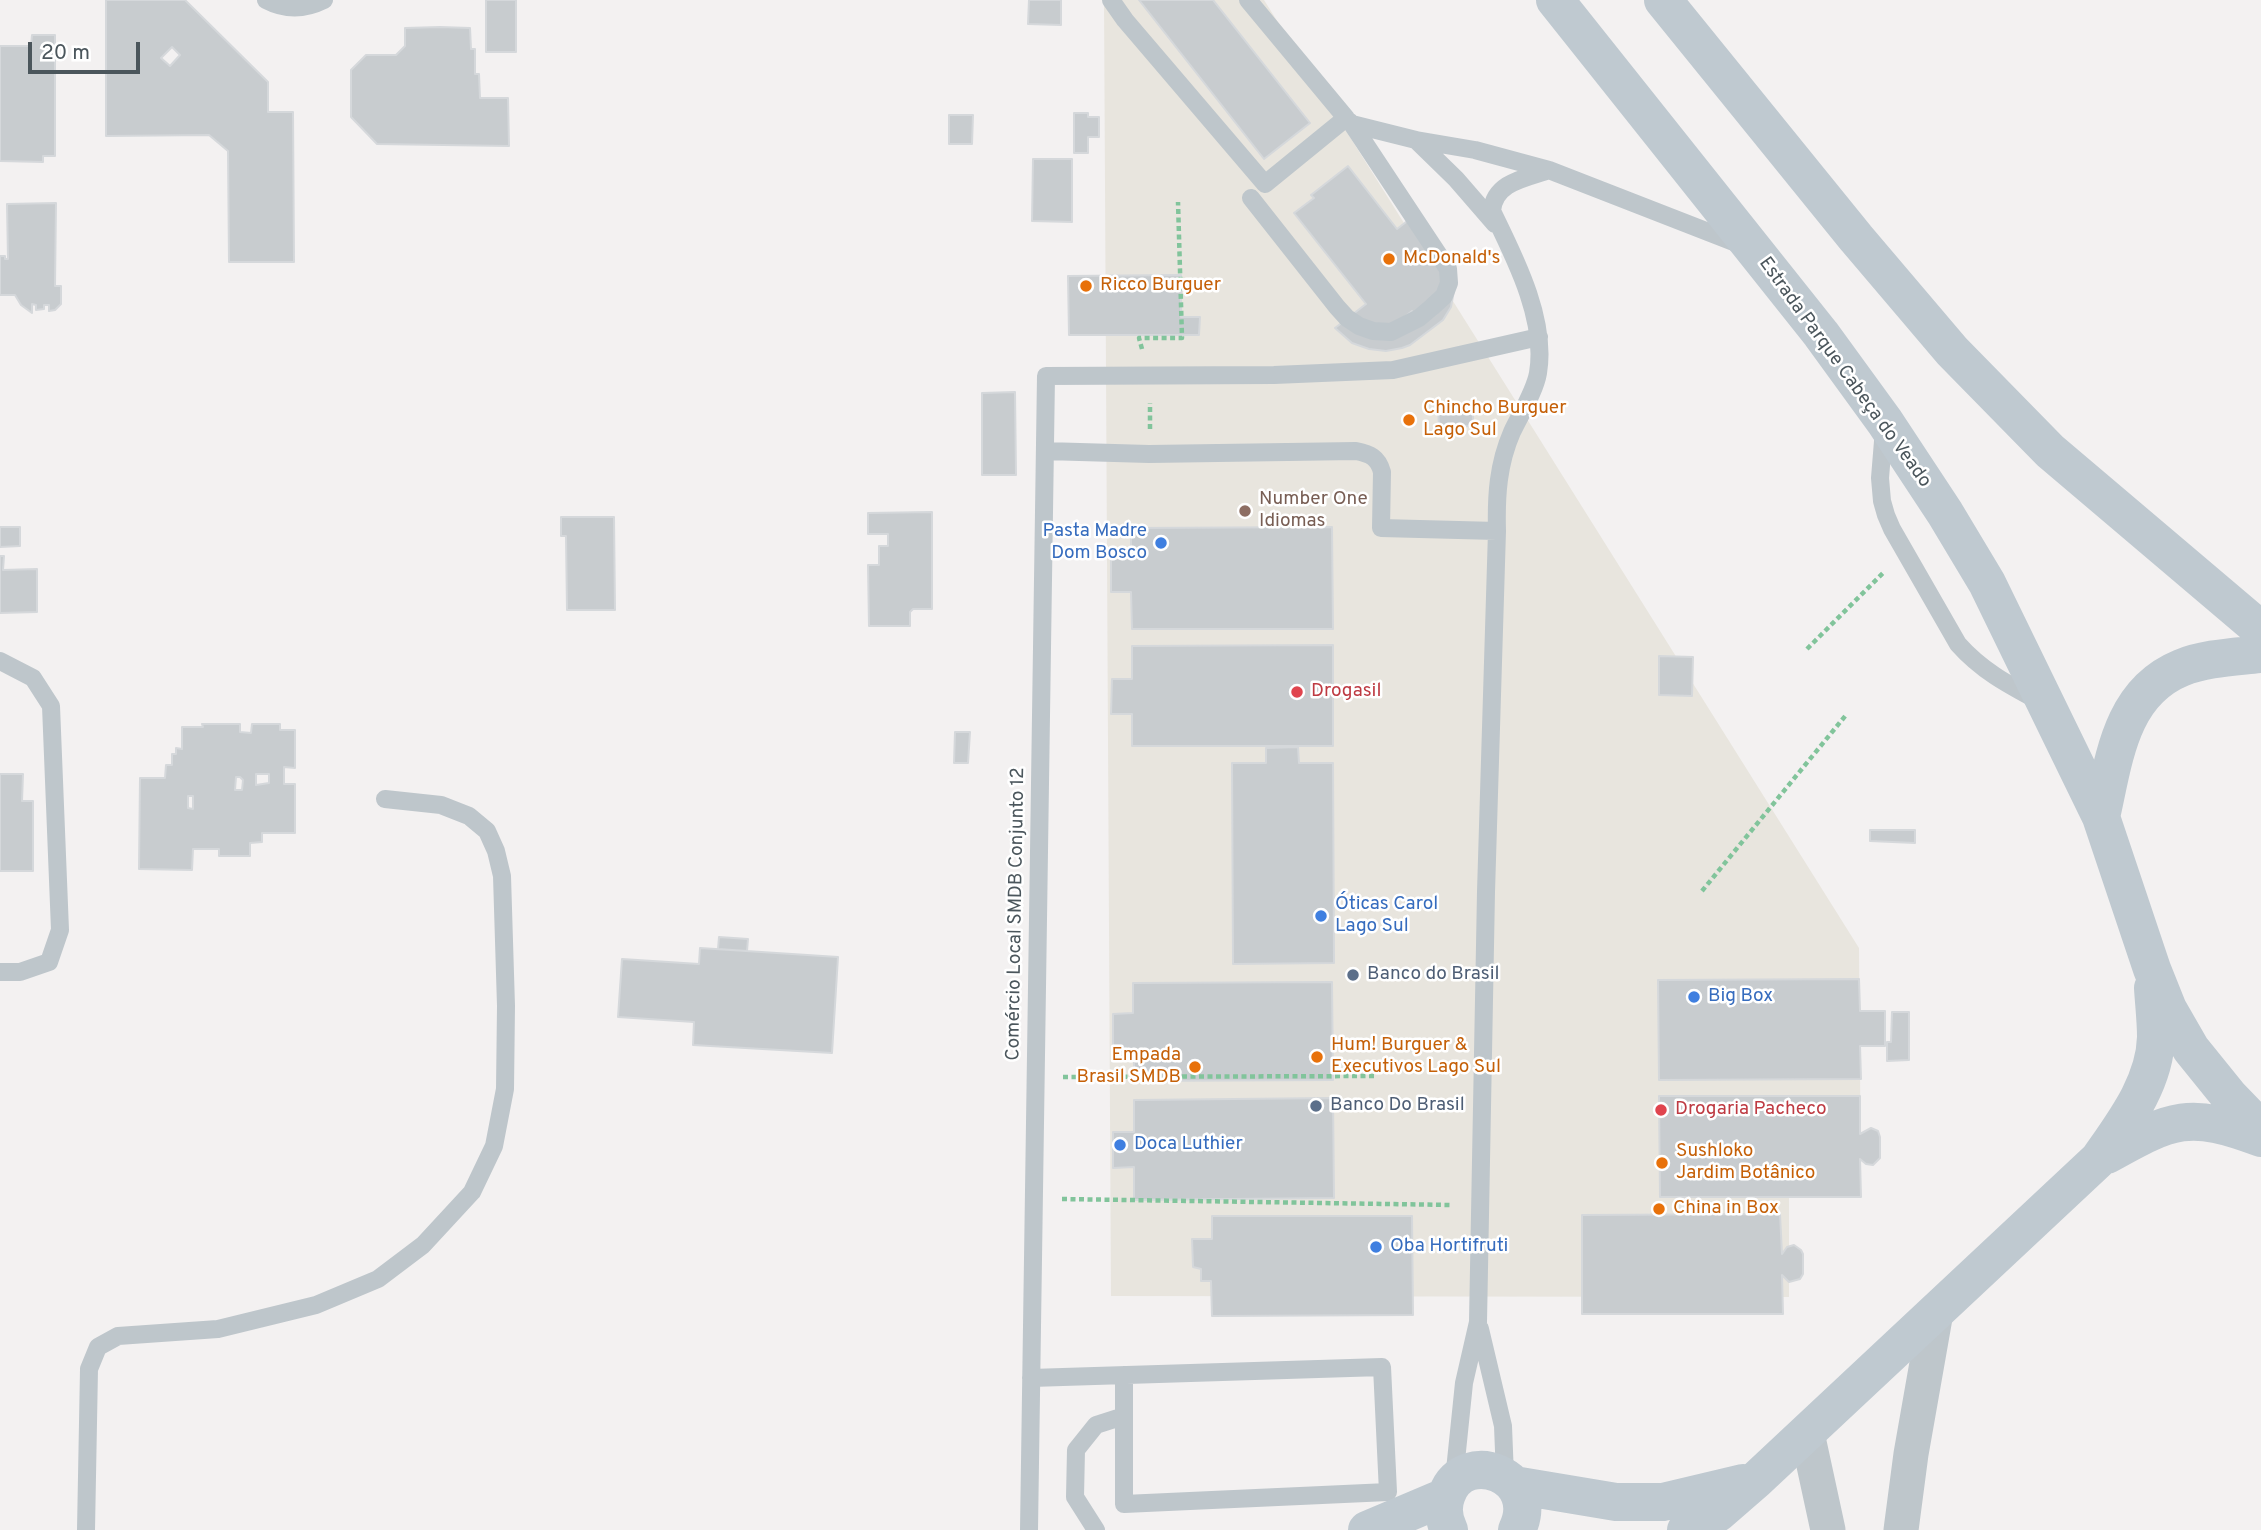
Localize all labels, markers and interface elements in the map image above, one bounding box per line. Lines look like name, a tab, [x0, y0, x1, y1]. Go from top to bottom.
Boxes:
scale bar	[32, 28, 144, 72]
text: 20 m	[41, 40, 90, 67]
place label: McDonald's	[1403, 248, 1501, 270]
marker: McDonald's	[1381, 251, 1397, 267]
street label: Estrada Parque Cabeça do Veado	[1753, 253, 1935, 493]
place label: Ricco Burguer	[1100, 275, 1221, 297]
marker: Ricco Burguer	[1078, 278, 1094, 294]
place label: Chincho Burguer Lago Sul	[1423, 398, 1567, 442]
marker: Chincho Burguer Lago Sul	[1401, 412, 1417, 428]
place label: Number One Idiomas	[1259, 489, 1368, 533]
marker: Number One Idiomas	[1237, 503, 1253, 519]
place label: Pasta Madre Dom Bosco	[1042, 521, 1147, 565]
marker: Pasta Madre Dom Bosco	[1153, 535, 1169, 551]
place label: Drogasil	[1311, 681, 1381, 703]
marker: Drogasil	[1289, 684, 1305, 700]
street label: Comércio Local SMDB Conjunto 12	[1003, 767, 1031, 1061]
place label: Óticas Carol Lago Sul	[1335, 894, 1438, 938]
marker: Óticas Carol Lago Sul	[1313, 908, 1329, 924]
place label: Banco do Brasil	[1367, 964, 1500, 986]
marker: Banco do Brasil	[1345, 967, 1361, 983]
place label: Big Box	[1708, 986, 1773, 1008]
marker: Big Box	[1686, 989, 1702, 1005]
place label: Hum! Burguer & Executivos Lago Sul	[1331, 1035, 1501, 1079]
place label: Empada Brasil SMDB	[1076, 1045, 1181, 1089]
marker: Hum! Burguer & Executivos Lago Sul	[1309, 1049, 1325, 1065]
marker: Empada Brasil SMDB	[1187, 1059, 1203, 1075]
place label: Banco Do Brasil	[1330, 1095, 1465, 1117]
marker: Banco Do Brasil	[1308, 1098, 1324, 1114]
place label: Drogaria Pacheco	[1675, 1099, 1827, 1121]
marker: Drogaria Pacheco	[1653, 1102, 1669, 1118]
place label: Doca Luthier	[1134, 1134, 1243, 1156]
marker: Doca Luthier	[1112, 1137, 1128, 1153]
place label: Sushloko Jardim Botânico	[1676, 1141, 1815, 1185]
marker: Sushloko Jardim Botânico	[1654, 1155, 1670, 1171]
place label: China in Box	[1673, 1198, 1779, 1220]
marker: China in Box	[1651, 1201, 1667, 1217]
place label: Oba Hortifruti	[1390, 1236, 1508, 1258]
marker: Oba Hortifruti	[1368, 1239, 1384, 1255]

